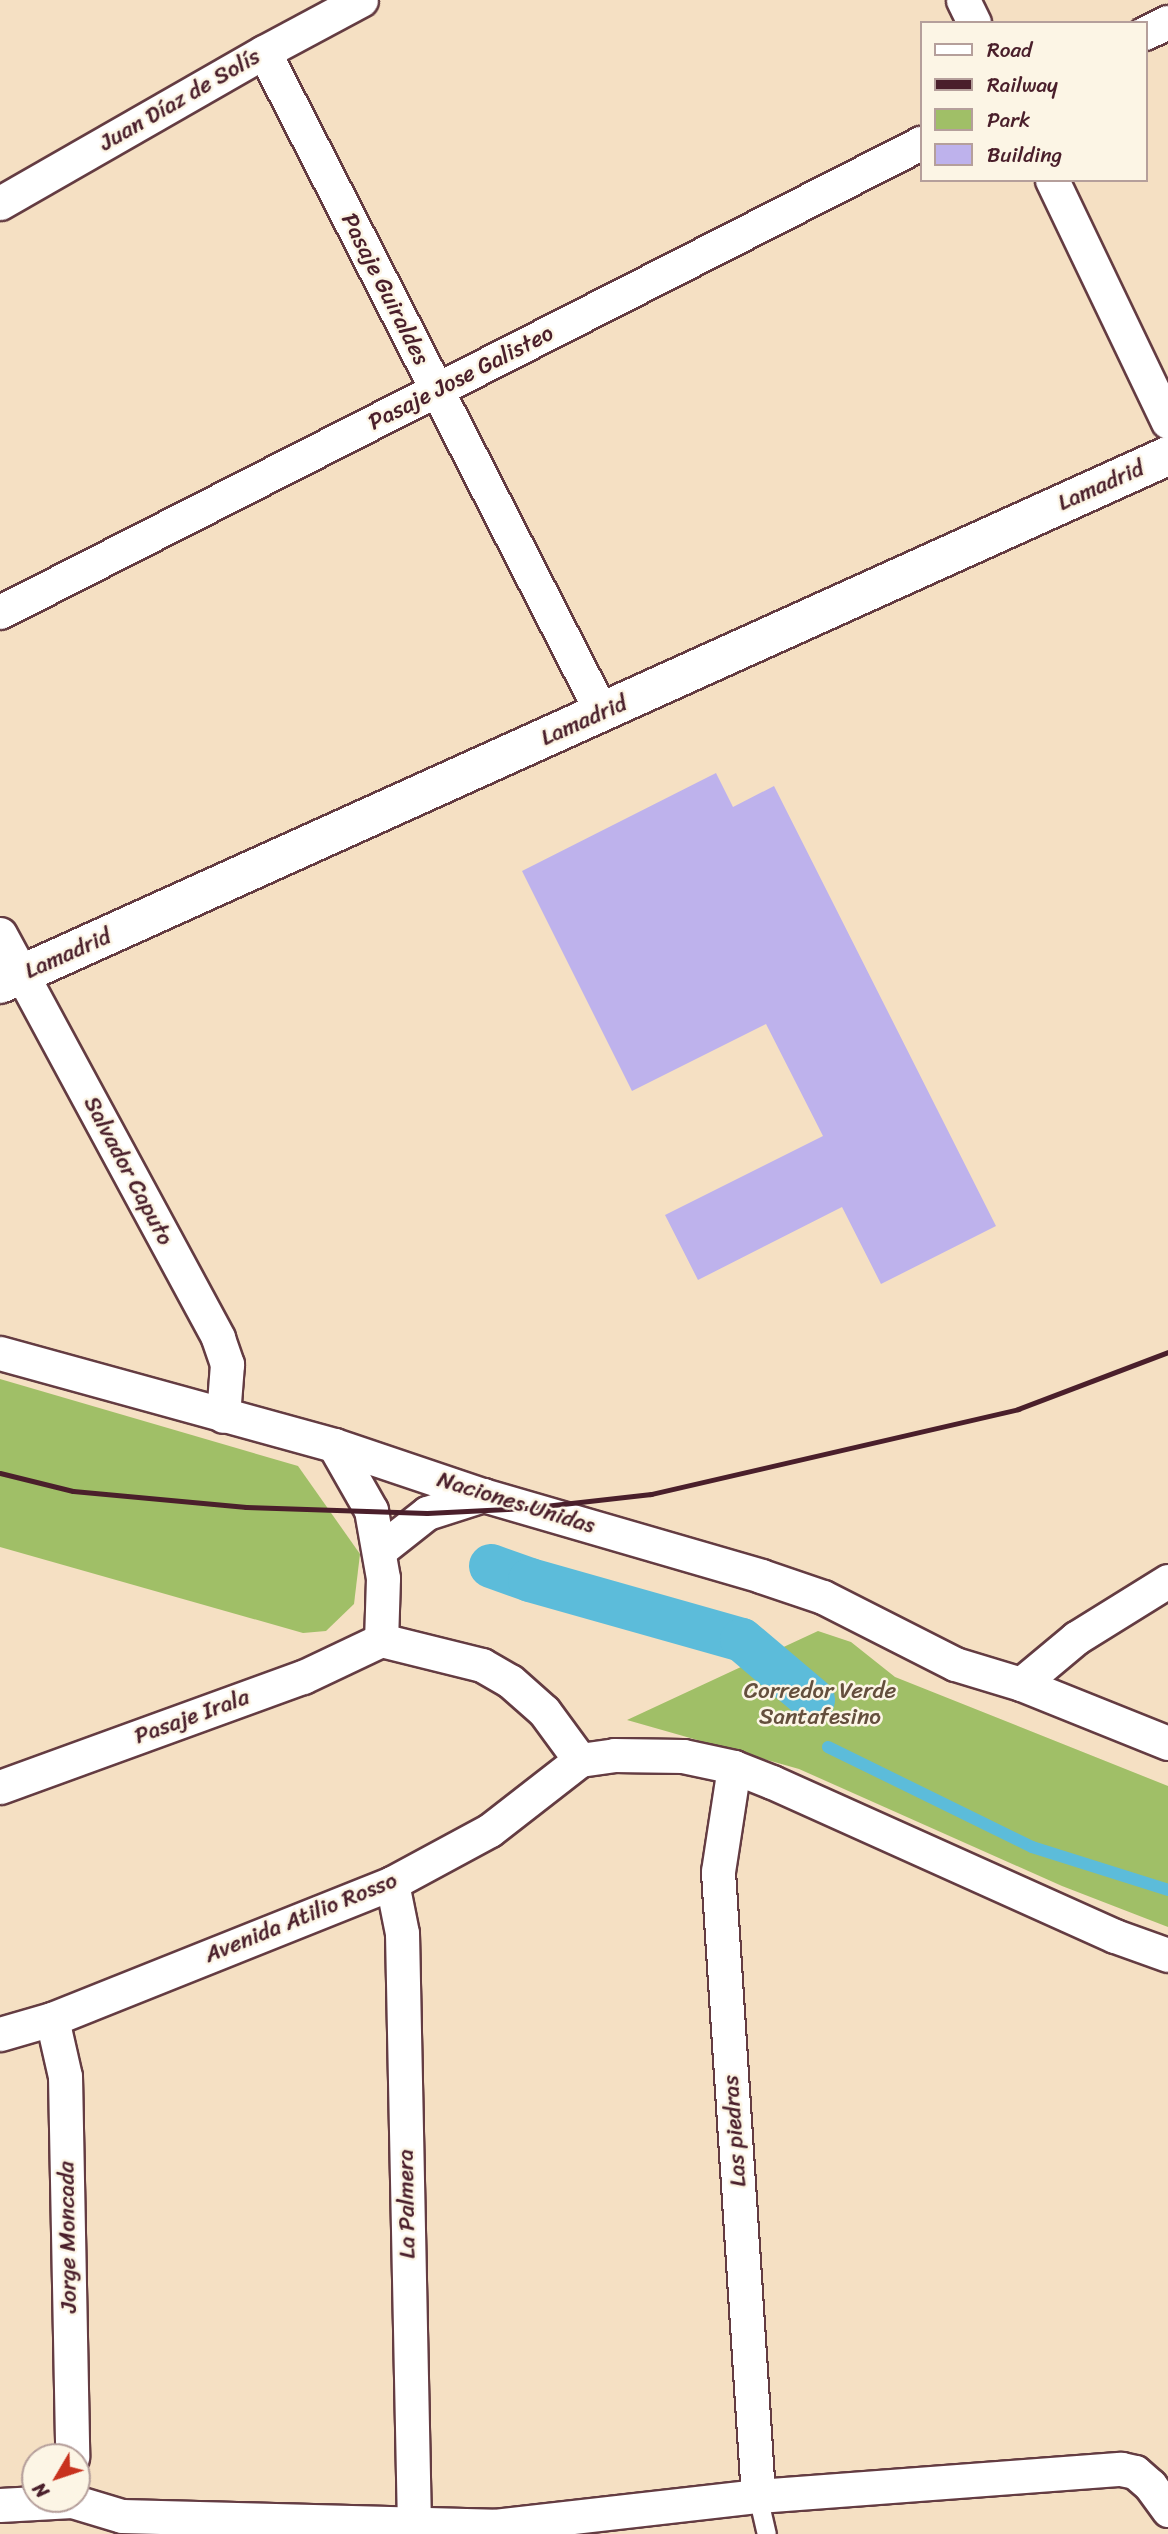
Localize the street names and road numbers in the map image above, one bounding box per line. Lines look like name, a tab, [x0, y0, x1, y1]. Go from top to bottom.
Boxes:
street label: Juan Díaz de Solís	[95, 43, 265, 157]
street label: Pasaje Guiraldes	[335, 208, 435, 370]
street label: Pasaje Jose Galisteo	[364, 319, 558, 437]
street label: Lamadrid	[1054, 455, 1148, 517]
street label: Lamadrid	[537, 690, 631, 752]
street label: Lamadrid	[21, 923, 115, 985]
street label: Salvador Caputo	[77, 1091, 179, 1251]
street label: Naciones Unidas	[434, 1466, 598, 1540]
street label: Pasaje Irala	[131, 1683, 253, 1751]
street label: Avenida Atilio Rosso	[200, 1867, 402, 1969]
street label: Las piedras	[717, 2074, 753, 2188]
street label: La Palmera	[392, 2148, 422, 2260]
street label: Jorge Moncada	[53, 2161, 83, 2313]

